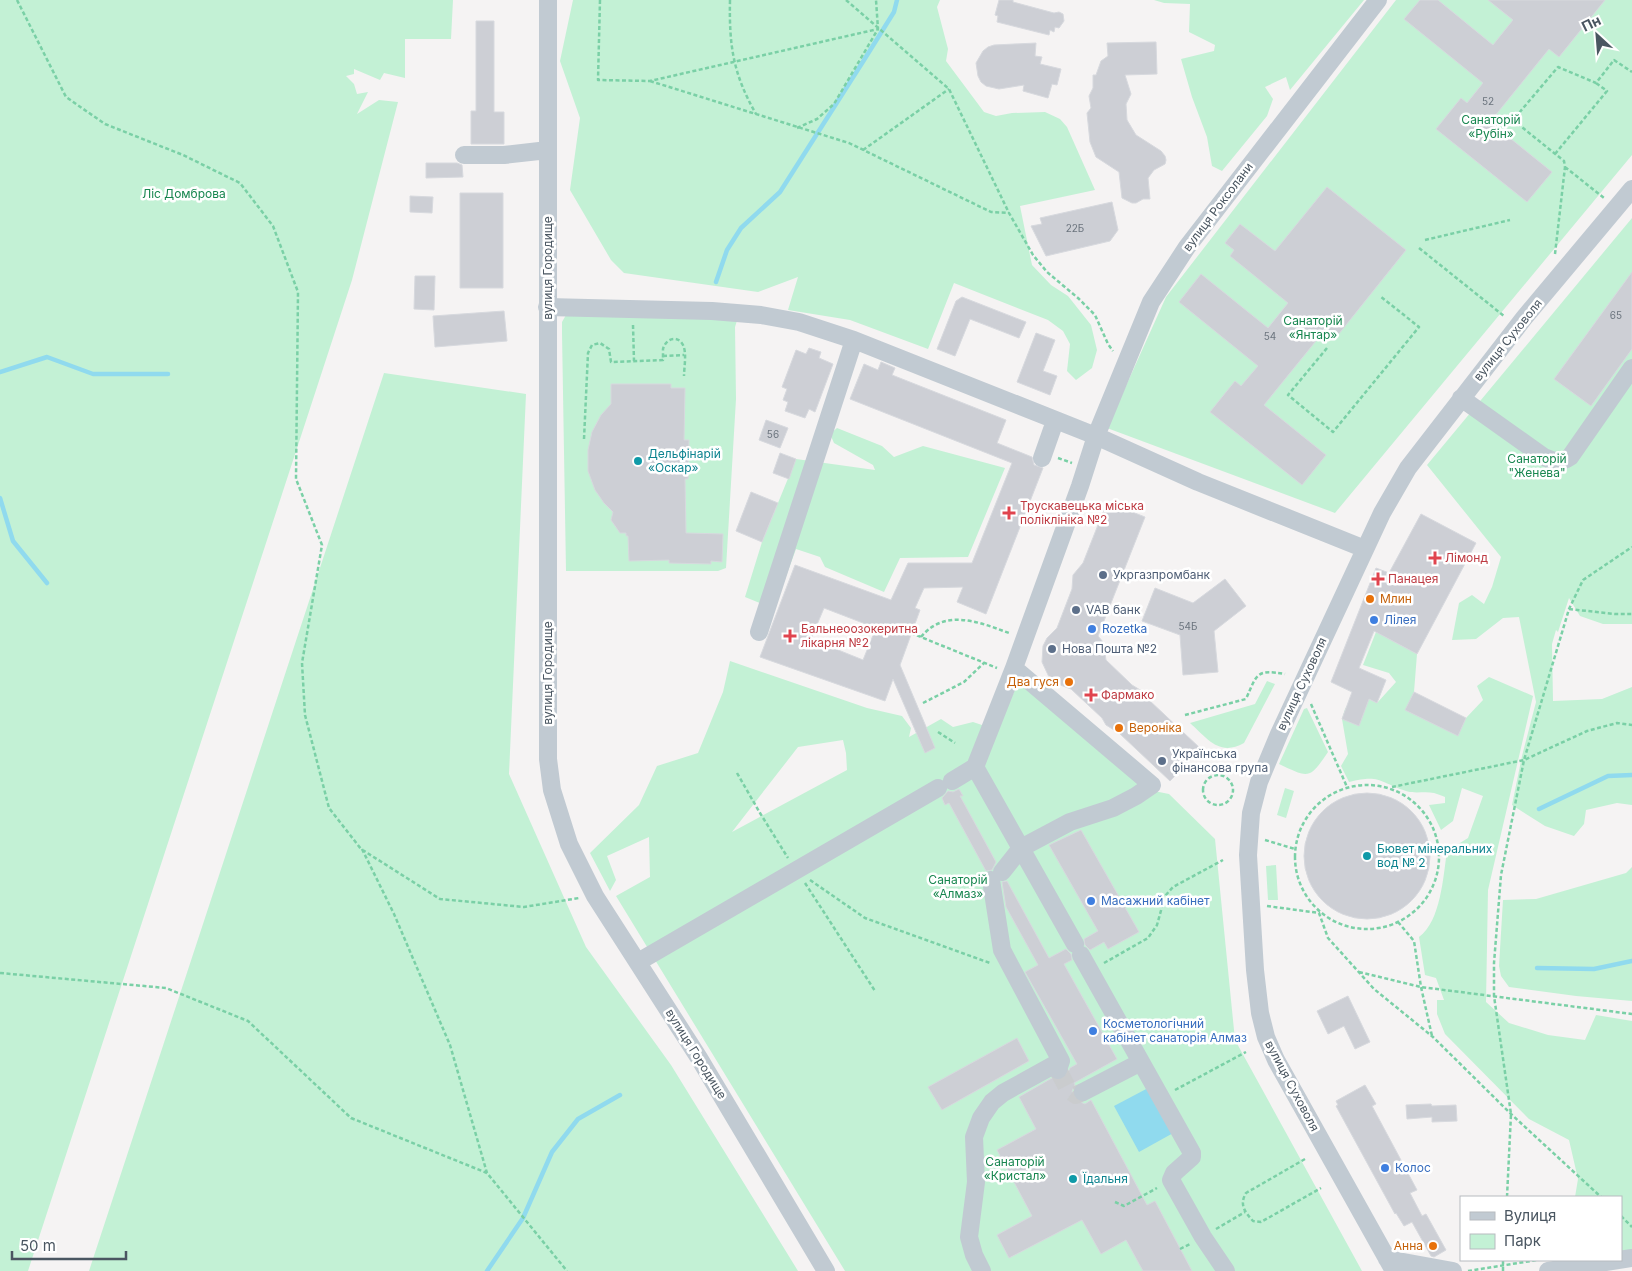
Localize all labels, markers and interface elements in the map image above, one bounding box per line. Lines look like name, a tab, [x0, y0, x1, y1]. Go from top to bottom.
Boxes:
north arrow	[1572, 10, 1622, 60]
text: Пн	[1579, 11, 1603, 35]
house number: 52	[1482, 95, 1494, 107]
park label: Санаторій «Рубін»	[1461, 112, 1521, 141]
street label: вулиця Роксолани	[1179, 159, 1256, 254]
park label: Ліс Домброва	[142, 186, 226, 201]
street label: вулиця Городище	[540, 216, 555, 320]
house number: 22Б	[1066, 222, 1084, 234]
street label: вулиця Суховоля	[1470, 296, 1545, 384]
house number: 65	[1610, 309, 1622, 321]
park label: Санаторій «Янтар»	[1283, 313, 1343, 342]
house number: 54	[1264, 330, 1276, 342]
house number: 56	[767, 428, 779, 440]
place label: Дельфінарій «Оскар»	[648, 446, 721, 475]
park label: Санаторій "Женева"	[1507, 451, 1567, 480]
marker: Дельфінарій «Оскар»	[632, 455, 644, 467]
place label: Трускавецька міська поліклініка №2	[1020, 498, 1144, 527]
marker: Трускавецька міська поліклініка №2	[1002, 506, 1016, 520]
place label: Лімонд	[1445, 550, 1488, 565]
marker: Лімонд	[1429, 552, 1441, 564]
place label: Укргазпромбанк	[1113, 567, 1211, 582]
marker: Укргазпромбанк	[1097, 569, 1109, 581]
place label: Панацея	[1388, 571, 1438, 586]
marker: Панацея	[1372, 573, 1384, 585]
place label: Млин	[1380, 591, 1412, 606]
marker: Млин	[1364, 593, 1376, 605]
place label: VAB банк	[1086, 602, 1141, 617]
marker: VAB банк	[1070, 604, 1082, 616]
place label: Лілея	[1384, 612, 1416, 627]
marker: Лілея	[1368, 614, 1380, 626]
house number: 54Б	[1179, 620, 1198, 632]
street label: вулиця Городище	[540, 621, 555, 725]
place label: Бальнеоозокеритна лікарня №2	[801, 621, 918, 650]
place label: Rozetka	[1102, 621, 1147, 636]
marker: Rozetka	[1086, 623, 1098, 635]
marker: Бальнеоозокеритна лікарня №2	[783, 629, 797, 643]
street label: вулиця Суховоля	[1273, 635, 1330, 733]
place label: Нова Пошта №2	[1062, 641, 1157, 656]
marker: Нова Пошта №2	[1046, 643, 1058, 655]
place label: Два гуся	[1007, 674, 1059, 689]
marker: Два гуся	[1063, 676, 1075, 688]
place label: Фармако	[1101, 687, 1154, 702]
marker: Фармако	[1085, 689, 1097, 701]
place label: Вероніка	[1129, 720, 1182, 735]
marker: Вероніка	[1113, 722, 1125, 734]
place label: Українська фінансова група	[1172, 746, 1268, 775]
marker: Українська фінансова група	[1156, 755, 1168, 767]
place label: Бювет мінеральних вод № 2	[1377, 841, 1493, 870]
marker: Бювет мінеральних вод № 2	[1361, 850, 1373, 862]
park label: Санаторій «Алмаз»	[928, 872, 988, 901]
place label: Масажний кабінет	[1101, 893, 1210, 908]
marker: Масажний кабінет	[1085, 895, 1097, 907]
street label: вулиця Городище	[663, 1006, 730, 1102]
place label: Косметологічний кабінет санаторія Алмаз	[1103, 1016, 1247, 1045]
marker: Косметологічний кабінет санаторія Алмаз	[1087, 1025, 1099, 1037]
street label: вулиця Суховоля	[1262, 1038, 1323, 1134]
park label: Санаторій «Кристал»	[984, 1154, 1046, 1183]
place label: Колос	[1395, 1160, 1431, 1175]
marker: Колос	[1379, 1162, 1391, 1174]
place label: Їдальня	[1082, 1171, 1128, 1186]
marker: Їдальня	[1067, 1173, 1079, 1185]
legend	[1460, 1196, 1622, 1261]
text: Вулиця	[1504, 1206, 1556, 1225]
scale bar	[12, 1228, 126, 1260]
text: Парк	[1504, 1231, 1541, 1250]
text: 50 m	[20, 1236, 56, 1255]
place label: Анна	[1394, 1238, 1423, 1253]
marker: Анна	[1427, 1240, 1439, 1252]

